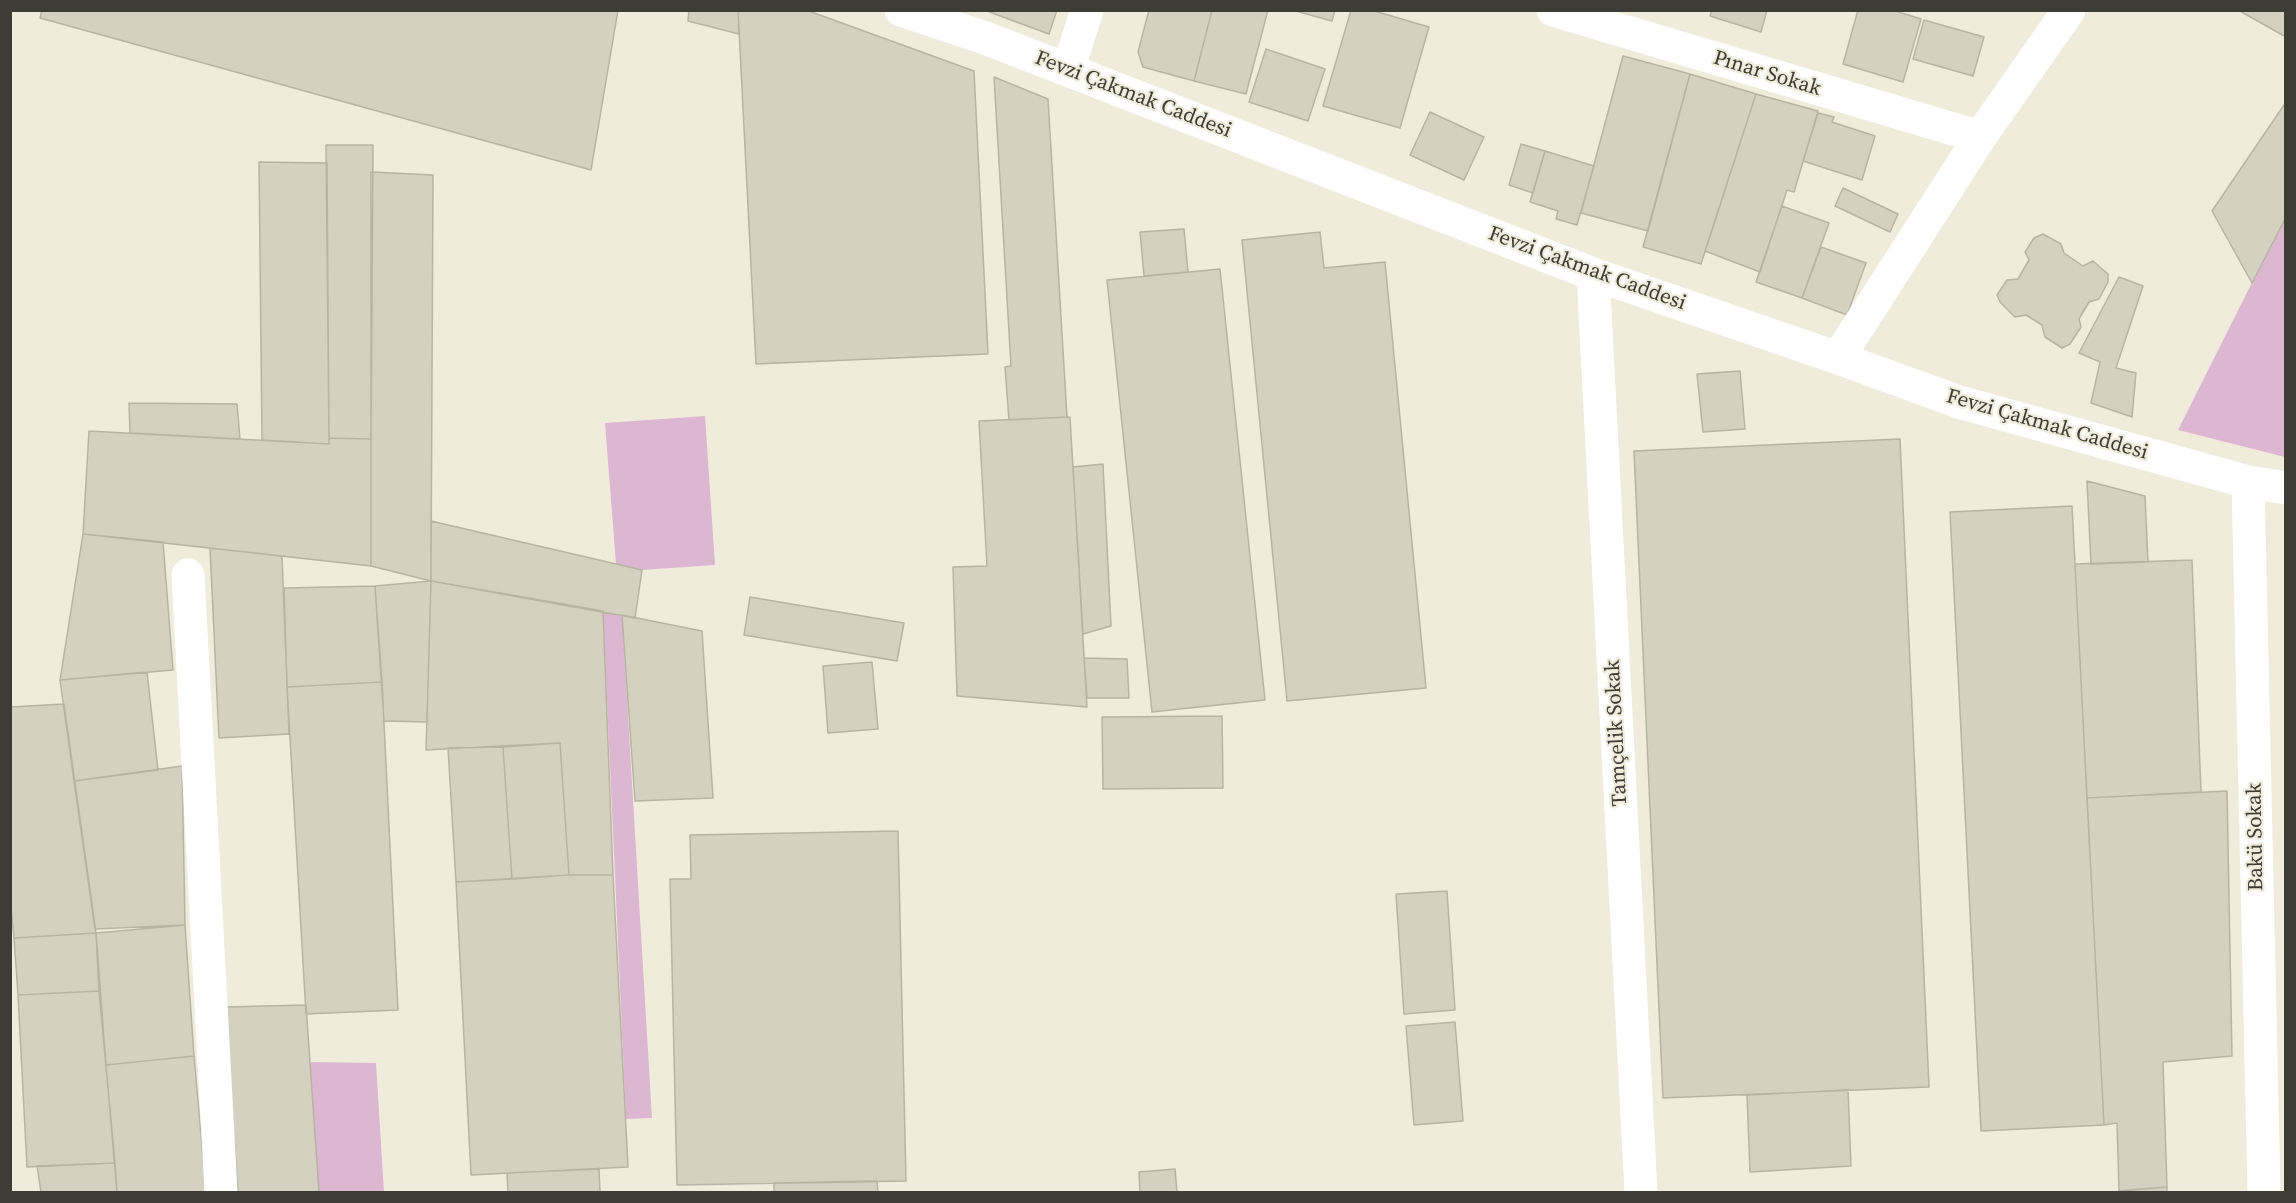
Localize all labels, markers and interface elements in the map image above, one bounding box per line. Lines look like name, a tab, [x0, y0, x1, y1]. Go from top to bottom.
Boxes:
street label: Fevzi Çakmak Caddesi	[1031, 46, 1235, 144]
street label: Pınar Sokak	[1710, 46, 1824, 102]
street label: Fevzi Çakmak Caddesi	[1485, 222, 1689, 316]
street label: Fevzi Çakmak Caddesi	[1943, 384, 2151, 466]
street label: Tamçelik Sokak	[1601, 659, 1633, 807]
street label: Bakü Sokak	[2242, 783, 2270, 891]

